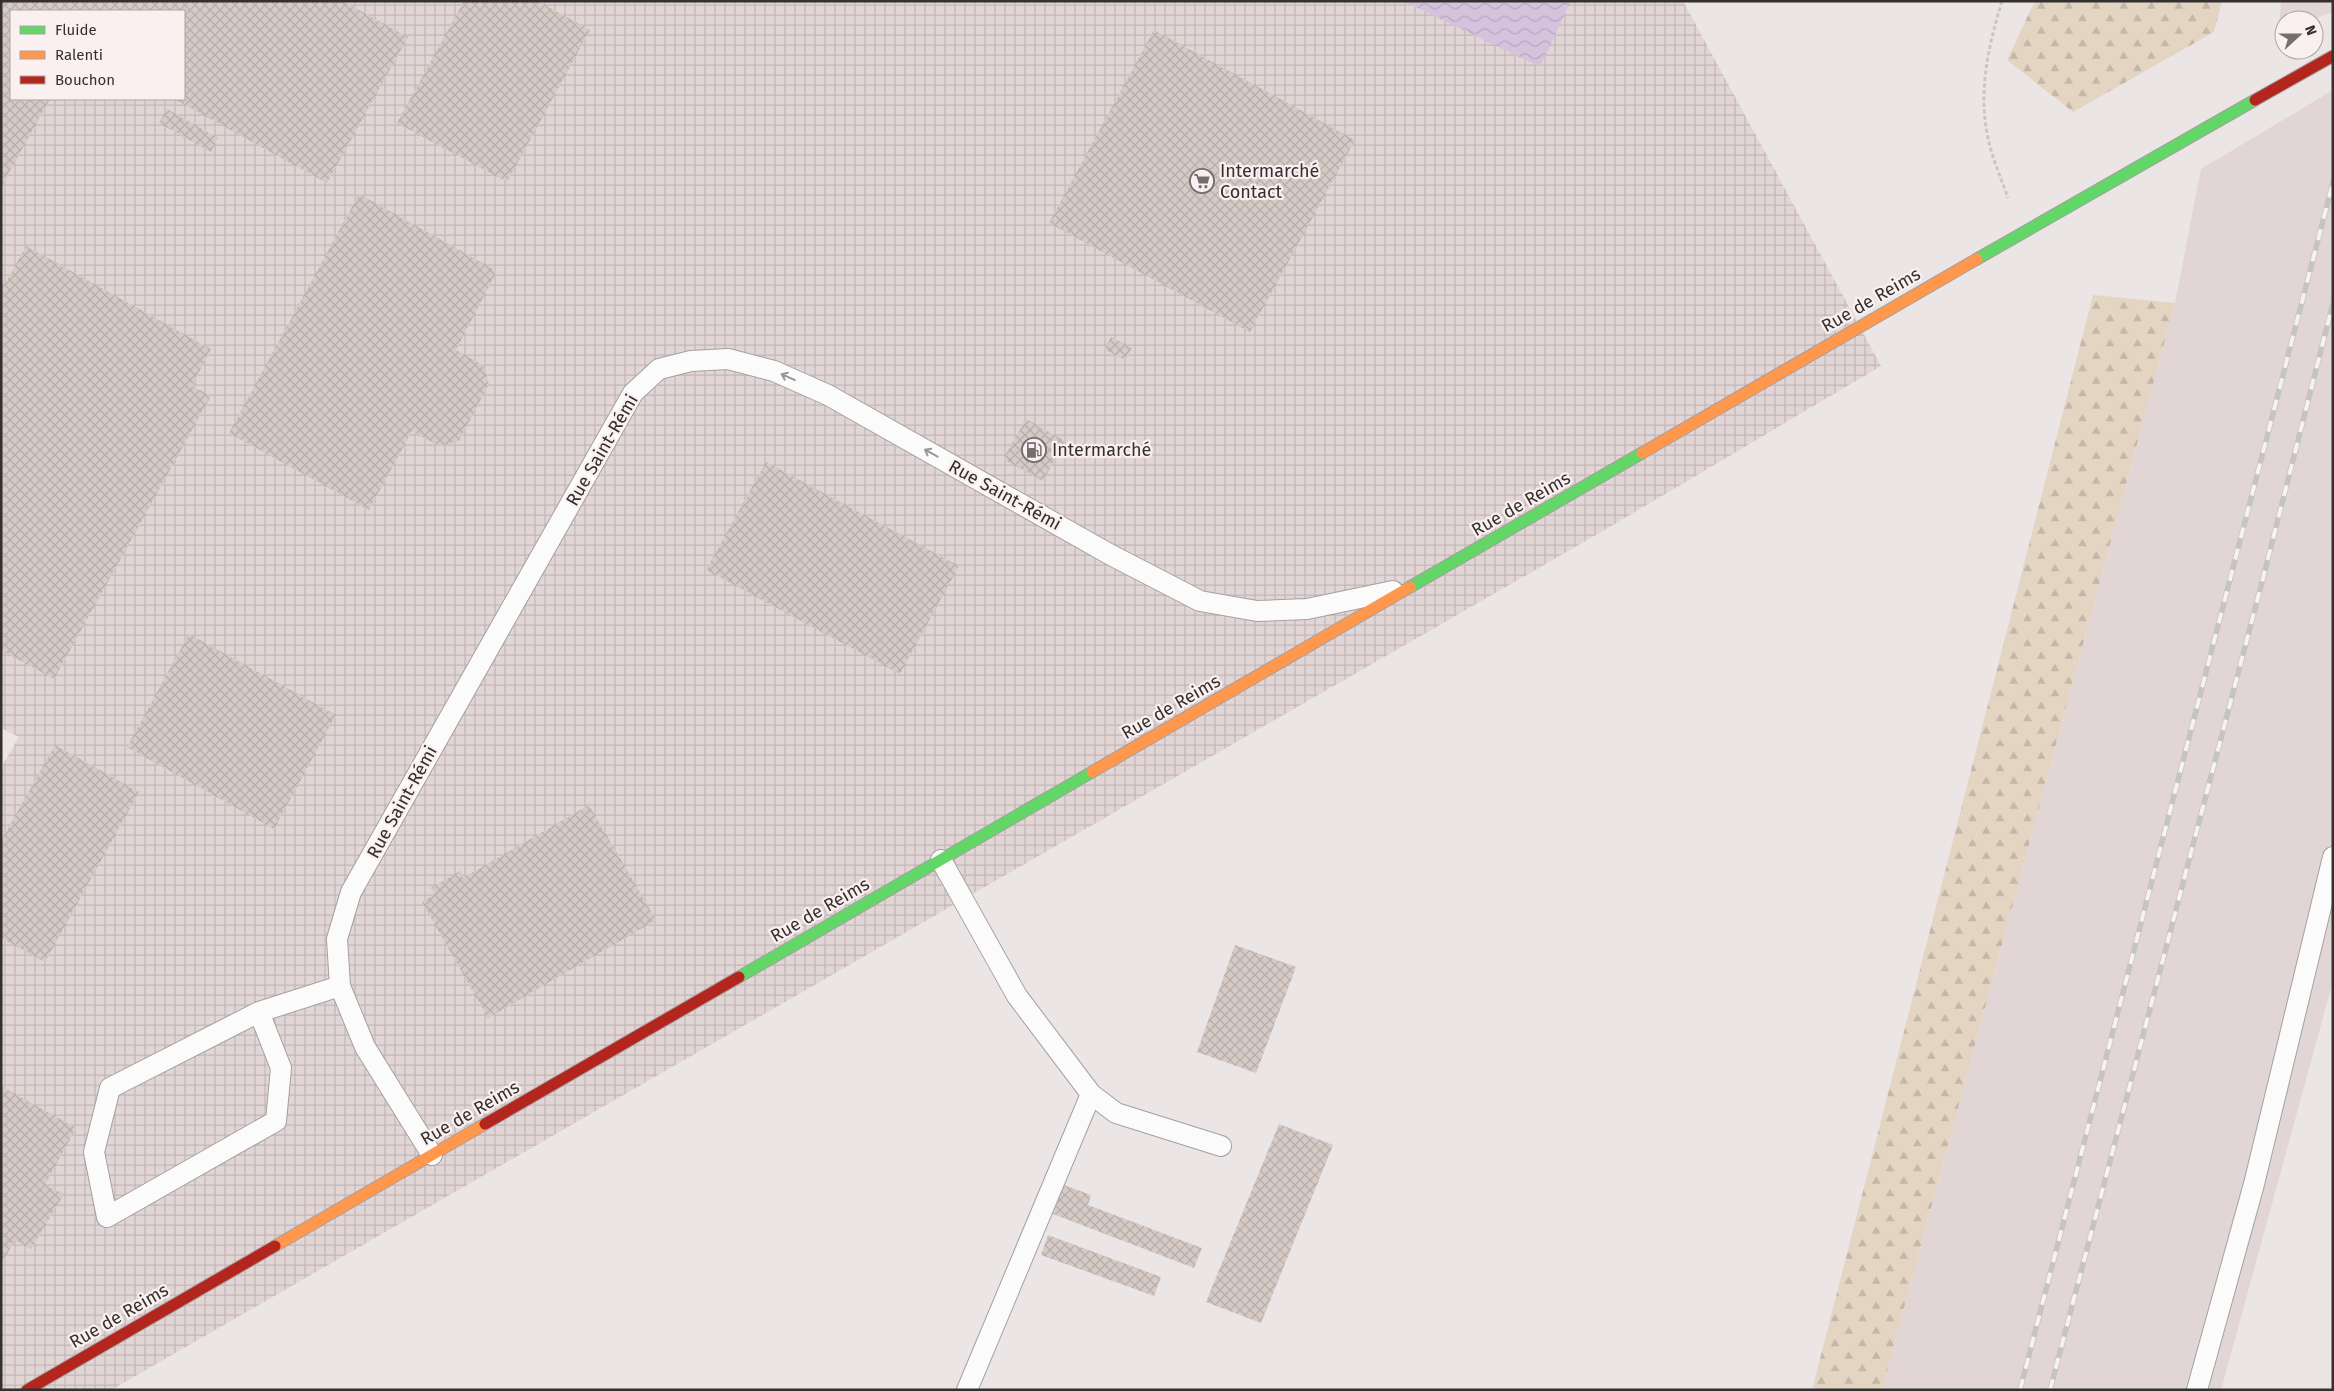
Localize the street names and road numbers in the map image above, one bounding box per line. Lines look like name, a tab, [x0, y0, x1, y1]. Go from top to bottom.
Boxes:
street label: Rue de Reims	[1818, 263, 1924, 337]
street label: Rue Saint-Rémi	[561, 390, 643, 510]
street label: Rue Saint-Rémi	[945, 455, 1065, 535]
street label: Rue de Reims	[1468, 467, 1574, 541]
street label: Rue de Reims	[1118, 670, 1224, 744]
street label: Rue Saint-Rémi	[362, 742, 442, 862]
street label: Rue de Reims	[767, 873, 873, 947]
street label: Rue de Reims	[417, 1076, 523, 1150]
street label: Rue de Reims	[66, 1279, 172, 1353]

